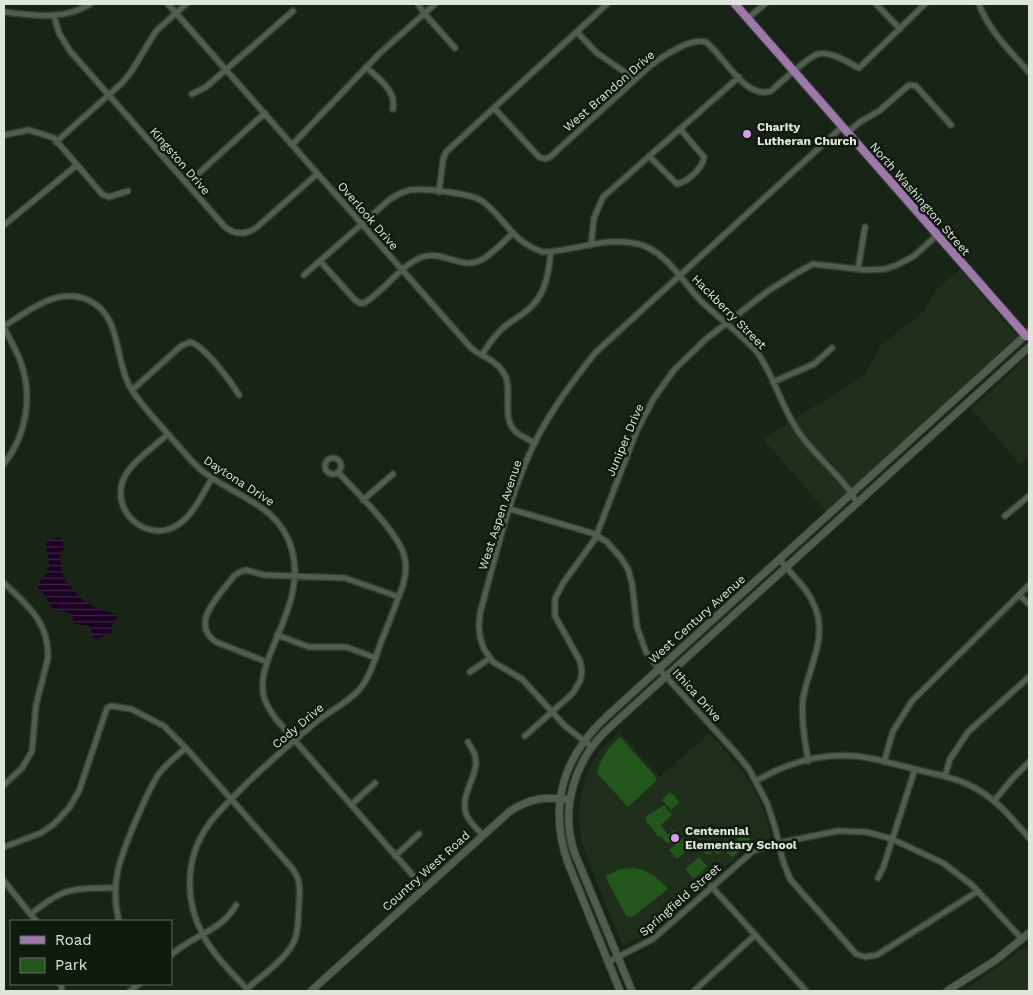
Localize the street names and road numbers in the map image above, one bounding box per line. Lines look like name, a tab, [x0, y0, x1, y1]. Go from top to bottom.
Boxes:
street label: West Brandon Drive	[560, 47, 658, 134]
street label: Kingston Drive	[147, 124, 213, 198]
street label: North Washington Street	[867, 140, 973, 258]
street label: Overlook Drive	[335, 179, 401, 253]
street label: Hackberry Street	[689, 272, 769, 352]
street label: Juniper Drive	[603, 401, 647, 479]
street label: Daytona Drive	[201, 453, 277, 509]
street label: West Aspen Avenue	[476, 458, 524, 572]
street label: West Century Avenue	[646, 572, 748, 666]
street label: Ithica Drive	[670, 666, 724, 724]
street label: Cody Drive	[269, 700, 327, 752]
street label: Country West Road	[379, 828, 473, 914]
street label: Springfield Street	[636, 861, 724, 939]

